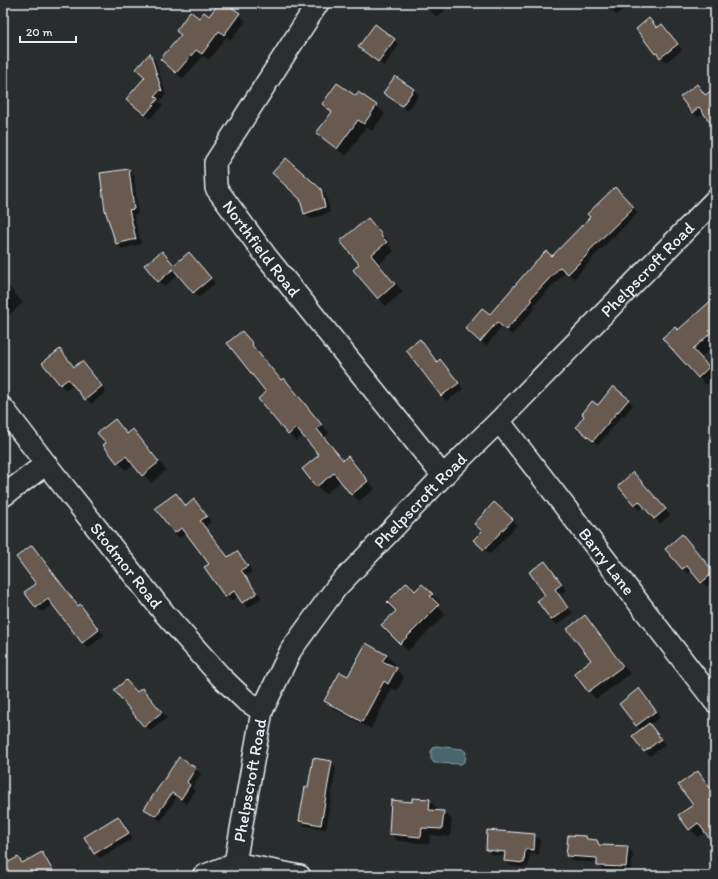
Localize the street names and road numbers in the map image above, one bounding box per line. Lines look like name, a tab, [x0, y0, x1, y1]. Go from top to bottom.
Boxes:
street label: Northfield Road	[218, 196, 305, 301]
street label: Phelpscroft Road	[596, 217, 699, 321]
street label: Phelpscroft Road	[369, 448, 471, 552]
street label: Stodmor Road	[86, 518, 167, 612]
street label: Barry Lane	[575, 524, 639, 599]
street label: Phelpscroft Road	[229, 716, 271, 844]

